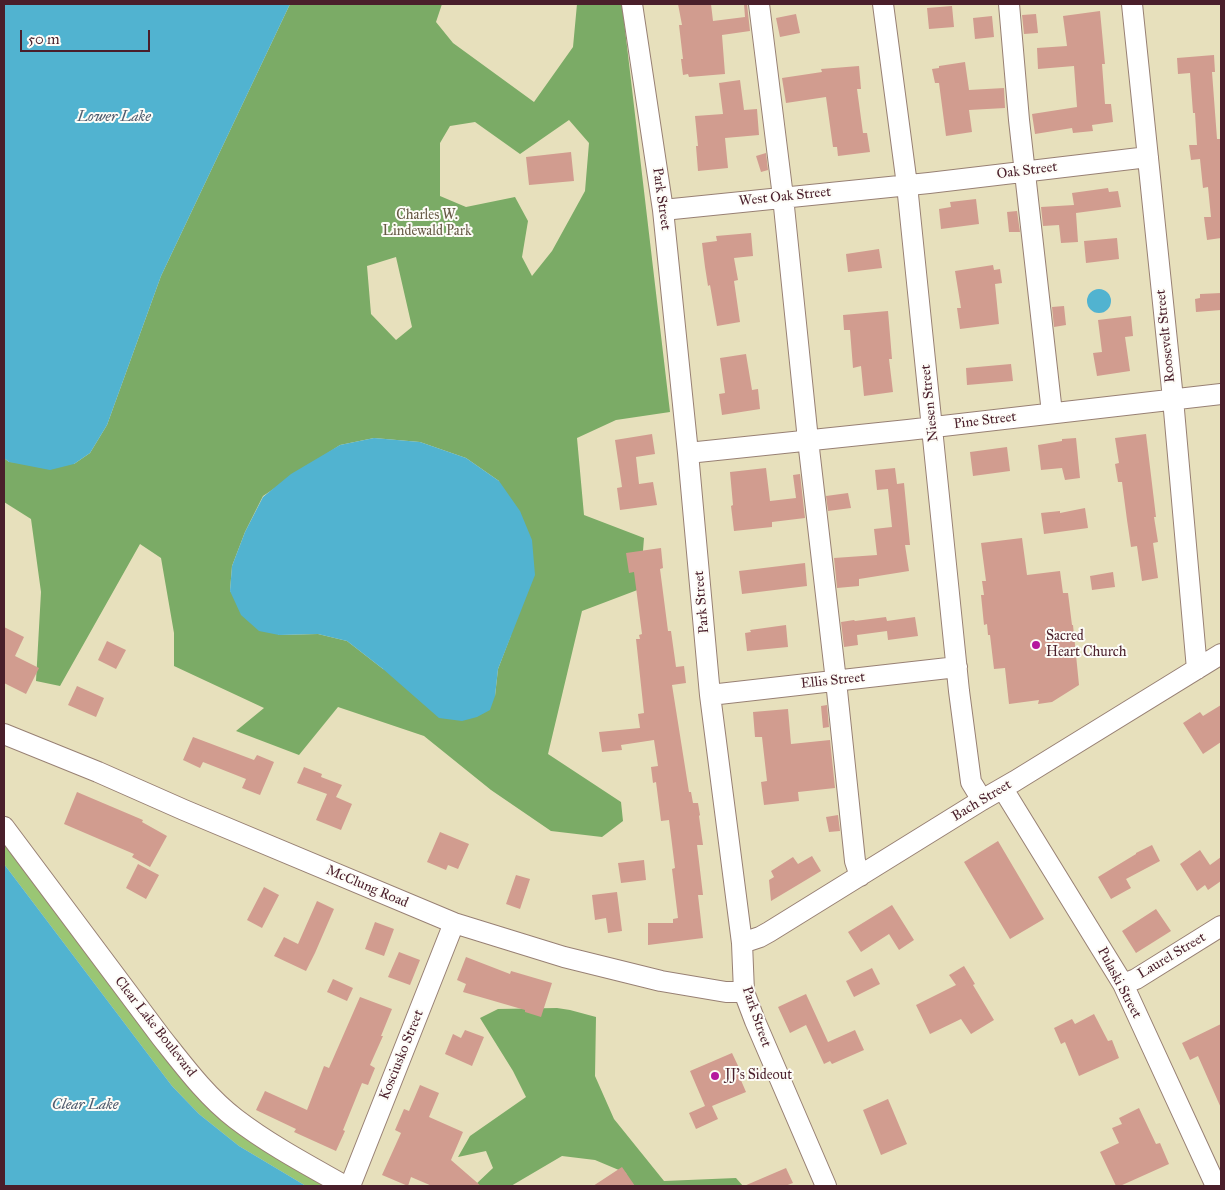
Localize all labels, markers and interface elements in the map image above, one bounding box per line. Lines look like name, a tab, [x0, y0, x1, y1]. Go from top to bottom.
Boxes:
scale bar	[22, 20, 152, 52]
text: 50 m	[28, 30, 60, 48]
water label: Lower Lake	[77, 108, 151, 126]
street label: Oak Street	[996, 159, 1058, 183]
street label: Park Street	[648, 167, 674, 231]
street label: West Oak Street	[738, 184, 832, 210]
park label: Charles W. Lindewald Park	[383, 208, 471, 240]
street label: Roosevelt Street	[1153, 288, 1179, 384]
street label: Niesen Street	[918, 363, 942, 443]
street label: Pine Street	[953, 409, 1017, 433]
street label: Park Street	[691, 570, 713, 634]
place label: Sacred Heart Church	[1046, 629, 1127, 662]
marker: Sacred Heart Church	[1030, 639, 1042, 651]
street label: Ellis Street	[800, 669, 866, 693]
street label: Bach Street	[949, 777, 1015, 825]
street label: McClung Road	[323, 862, 411, 912]
street label: Laurel Street	[1135, 929, 1209, 983]
street label: Pulaski Street	[1093, 944, 1145, 1022]
street label: Clear Lake Boulevard	[111, 973, 199, 1081]
street label: Park Street	[738, 984, 774, 1050]
street label: Kosciusko Street	[376, 1008, 428, 1102]
place label: JJ's Sideout	[725, 1068, 792, 1084]
marker: JJ's Sideout	[709, 1070, 721, 1082]
water label: Clear Lake	[52, 1096, 118, 1114]

